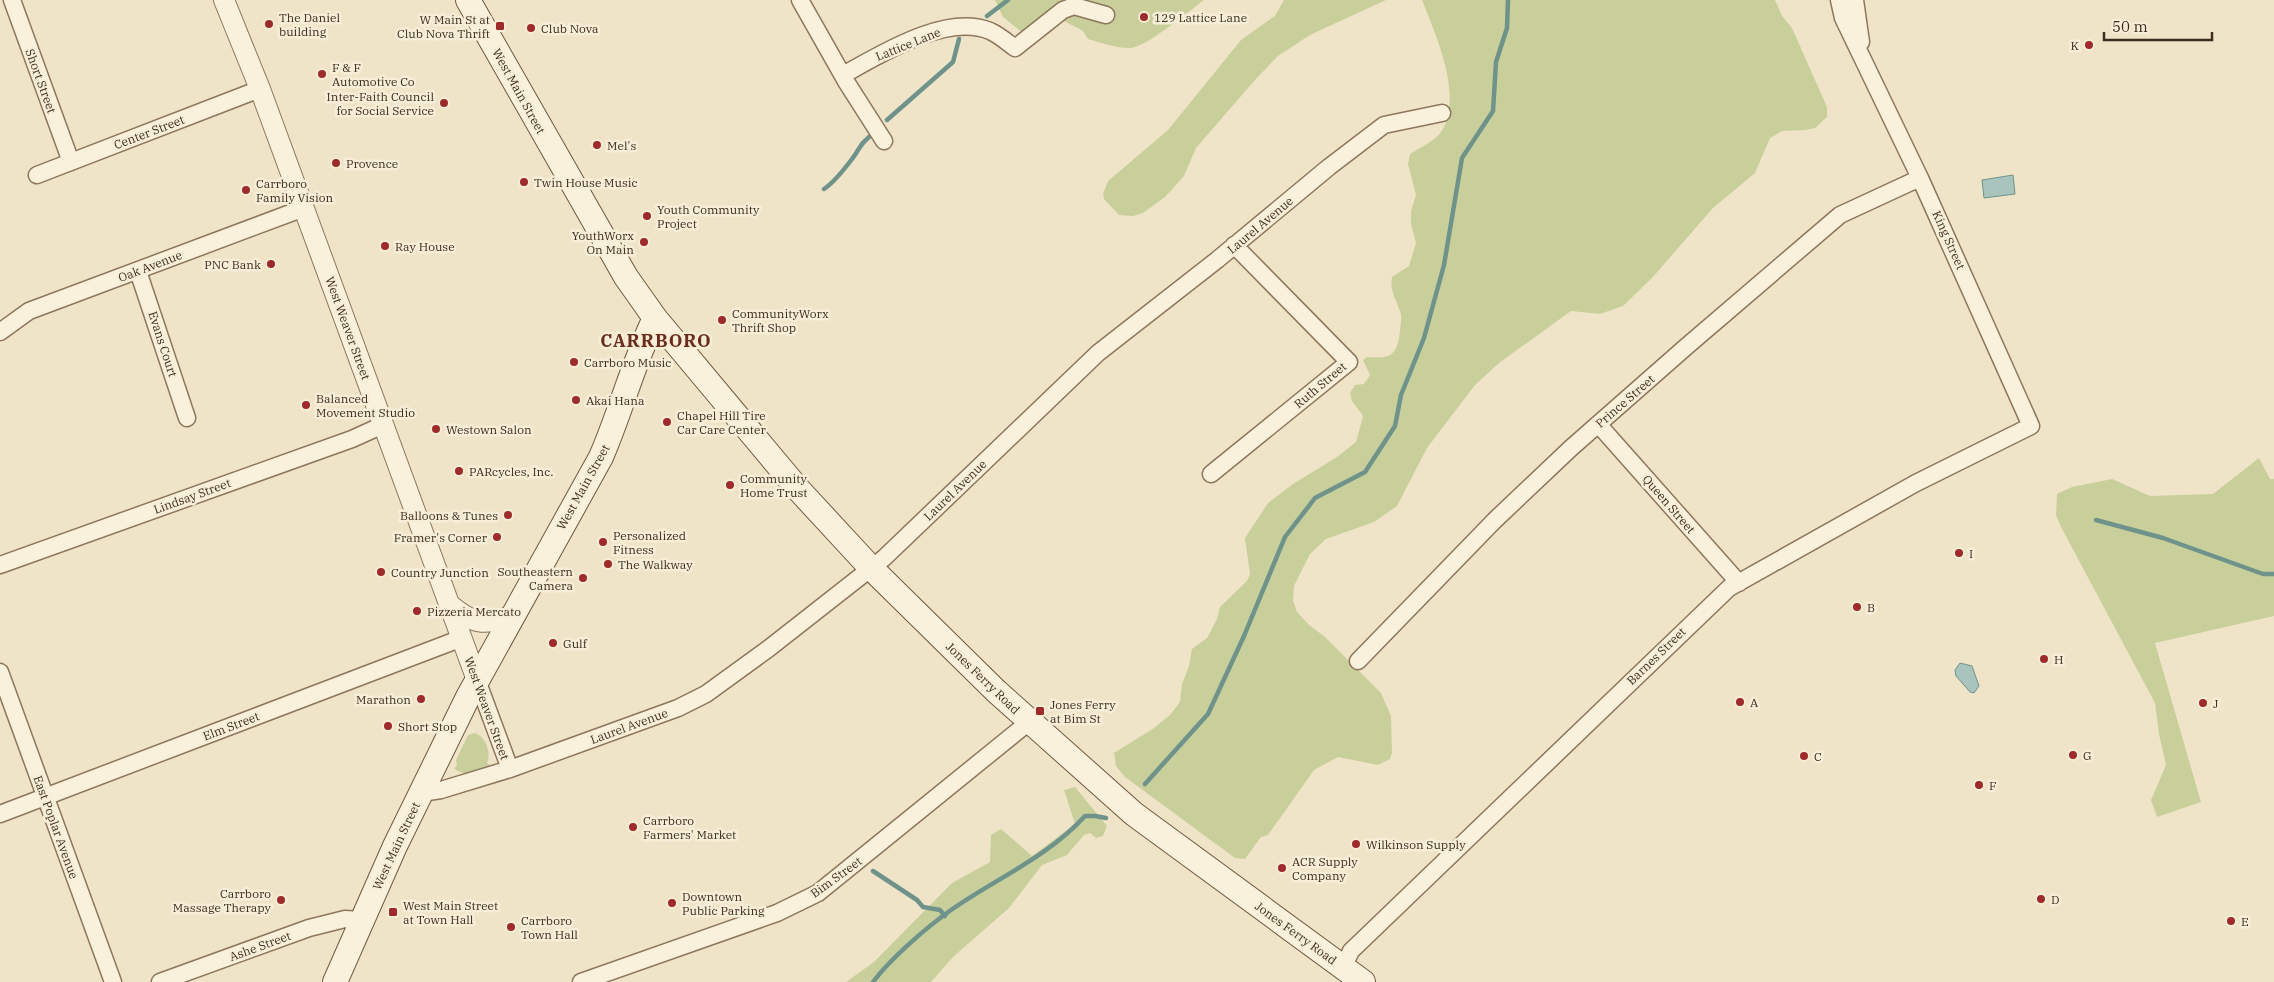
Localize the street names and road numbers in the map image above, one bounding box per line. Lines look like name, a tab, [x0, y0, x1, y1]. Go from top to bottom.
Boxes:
street label: Lattice Lane	[873, 24, 943, 64]
street label: West Main Street	[489, 46, 549, 136]
street label: Short Street	[22, 47, 60, 115]
street label: Center Street	[112, 112, 186, 152]
street label: Laurel Avenue	[1224, 193, 1296, 257]
street label: King Street	[1929, 208, 1969, 272]
street label: Oak Avenue	[116, 247, 184, 285]
street label: West Weaver Street	[322, 274, 374, 382]
street label: Evans Court	[145, 309, 181, 379]
street label: Ruth Street	[1291, 359, 1349, 411]
street label: Prince Street	[1592, 371, 1658, 431]
street label: West Main Street	[553, 442, 613, 532]
street label: Laurel Avenue	[921, 456, 989, 524]
street label: Queen Street	[1639, 472, 1699, 536]
street label: Lindsay Street	[151, 475, 233, 517]
street label: Barnes Street	[1623, 624, 1689, 688]
street label: Jones Ferry Road	[943, 639, 1023, 717]
street label: West Weaver Street	[461, 654, 513, 762]
street label: Laurel Avenue	[588, 705, 670, 747]
street label: Elm Street	[201, 708, 261, 744]
street label: East Poplar Avenue	[30, 773, 82, 881]
street label: West Main Street	[369, 800, 423, 892]
street label: Bim Street	[807, 853, 865, 901]
street label: Jones Ferry Road	[1252, 898, 1340, 968]
street label: Ashe Street	[227, 928, 293, 964]

